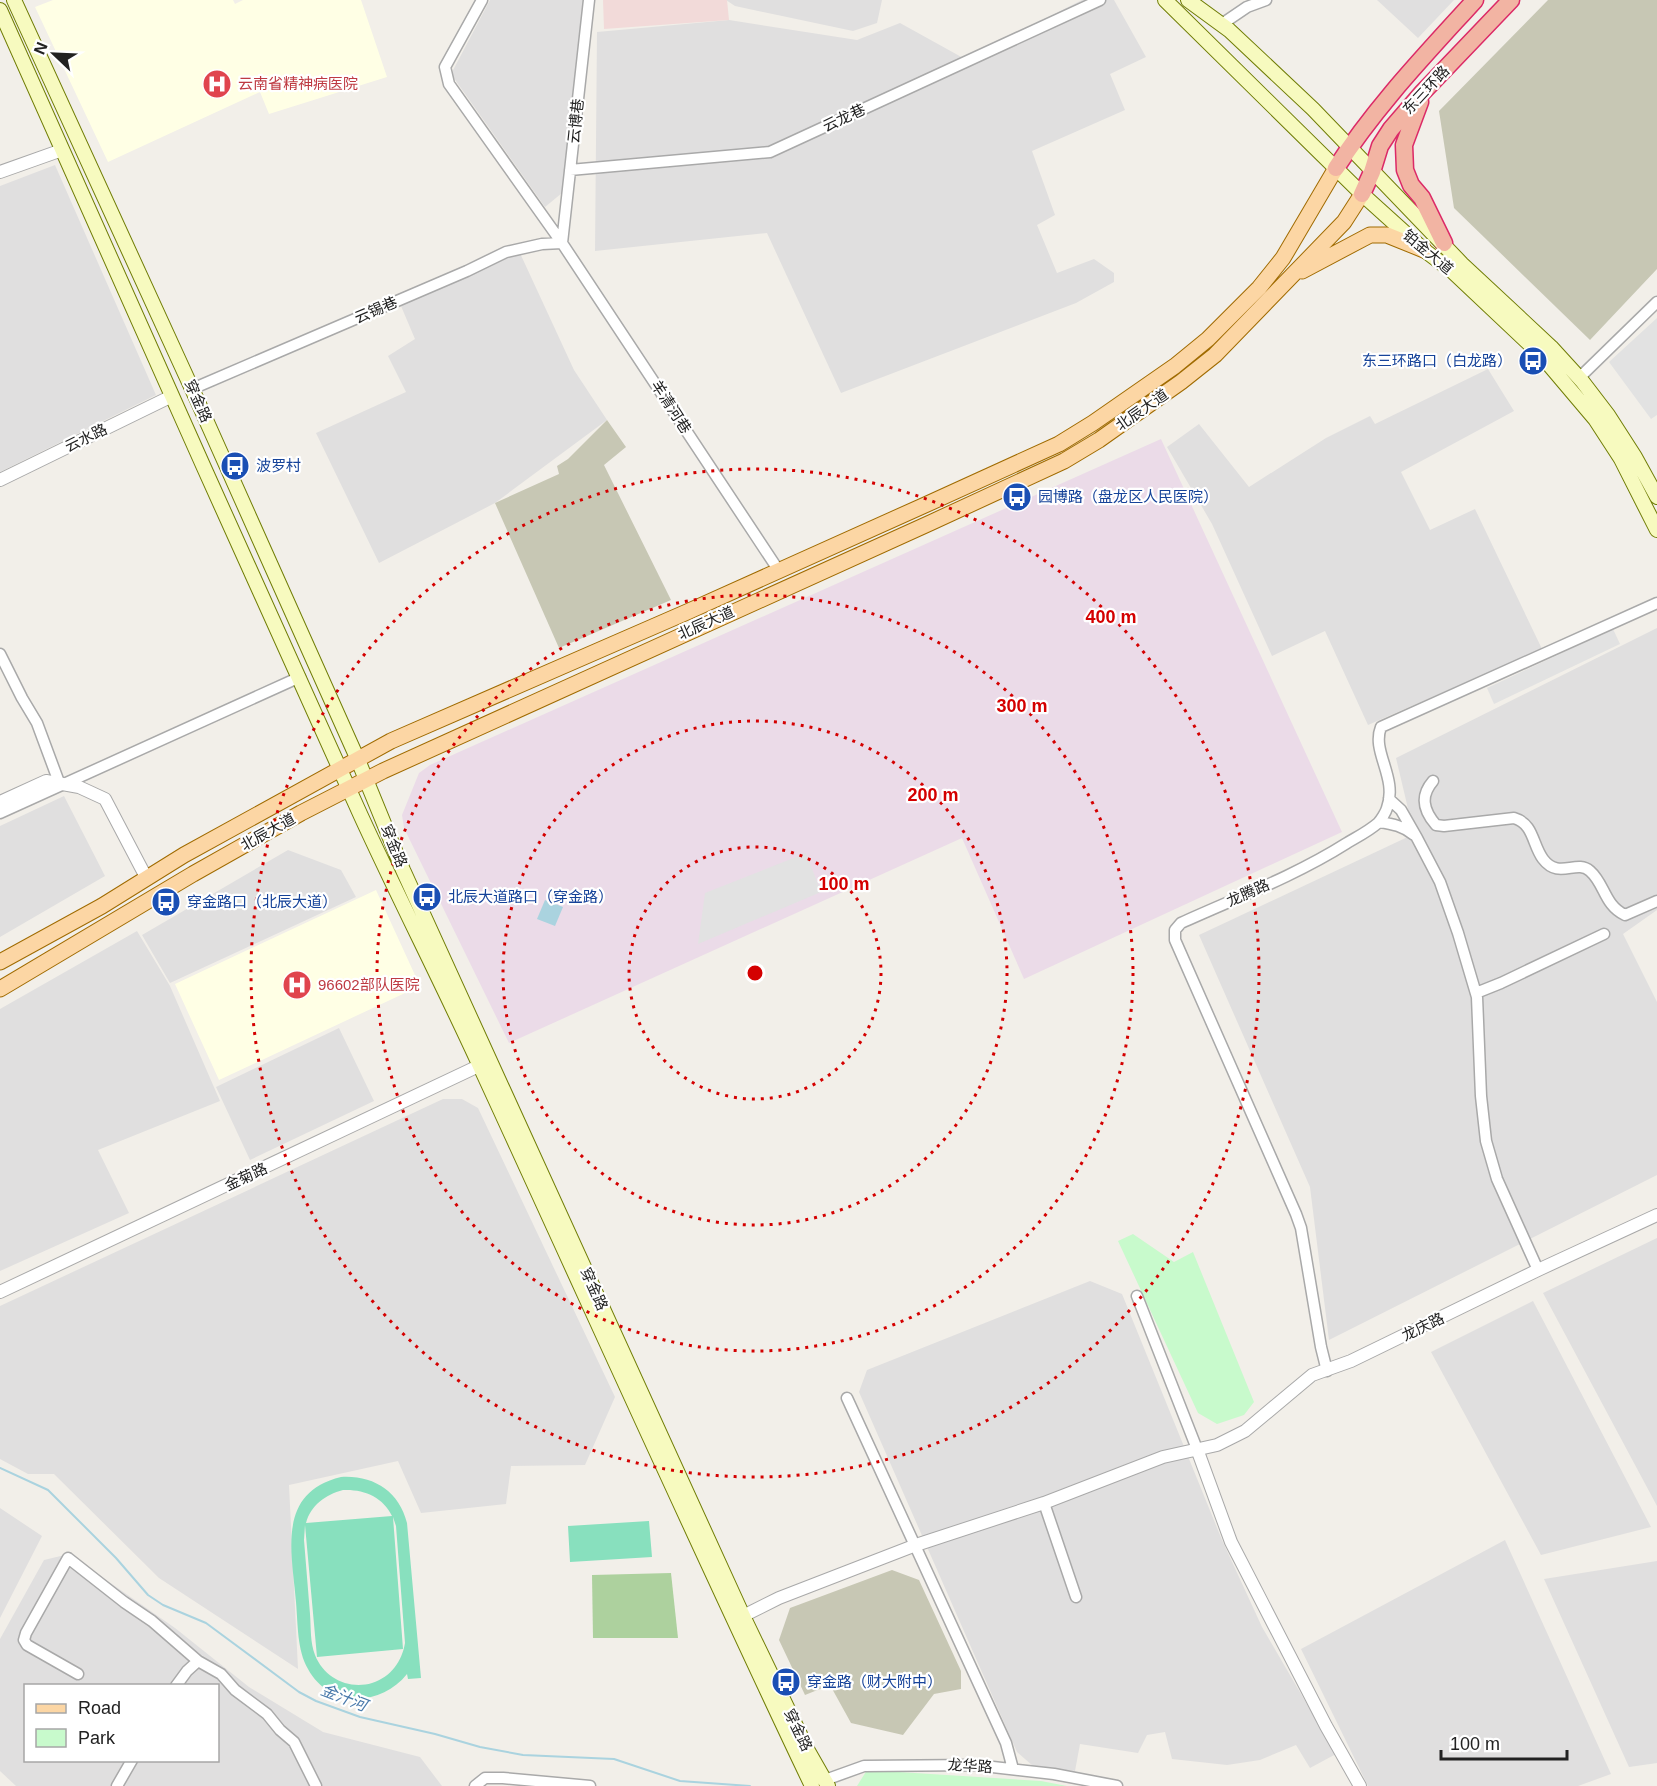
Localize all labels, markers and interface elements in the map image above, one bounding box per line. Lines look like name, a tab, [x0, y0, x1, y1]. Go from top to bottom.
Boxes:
north arrow	[24, 24, 84, 84]
text: N	[31, 40, 51, 57]
street label: 东三环路	[1399, 62, 1452, 117]
hospital icon: 云南省精神病医院	[201, 68, 233, 100]
place label: 云南省精神病医院	[238, 75, 358, 92]
street label: 云博巷	[565, 98, 586, 144]
street label: 云龙巷	[820, 100, 868, 135]
street label: 铂金大道	[1400, 226, 1457, 277]
street label: 云锡巷	[352, 293, 400, 326]
bus stop icon: 东三环路口（白龙路）	[1517, 345, 1549, 377]
place label: 东三环路口（白龙路）	[1362, 352, 1512, 369]
street label: 穿金路	[182, 377, 215, 425]
street label: 羊清河巷	[648, 377, 695, 437]
street label: 北辰大道	[1112, 385, 1171, 434]
street label: 云水路	[62, 420, 110, 455]
bus stop icon: 波罗村	[219, 450, 251, 482]
place label: 波罗村	[256, 457, 301, 474]
bus stop icon: 园博路（盘龙区人民医院）	[1001, 481, 1033, 513]
place label: 园博路（盘龙区人民医院）	[1038, 488, 1218, 505]
street label: 北辰大道	[675, 603, 737, 643]
text: 400 m	[1085, 607, 1137, 627]
text: 300 m	[996, 696, 1048, 716]
text: 200 m	[907, 785, 959, 805]
street label: 北辰大道	[237, 810, 298, 854]
street label: 穿金路	[378, 822, 411, 870]
text: 100 m	[818, 874, 870, 894]
street label: 龙腾路	[1224, 876, 1272, 909]
bus stop icon: 北辰大道路口（穿金路）	[411, 881, 443, 913]
bus stop icon: 穿金路口（北辰大道）	[150, 886, 182, 918]
place label: 北辰大道路口（穿金路）	[448, 888, 613, 905]
place label: 穿金路口（北辰大道）	[187, 893, 337, 910]
centre of rings	[745, 963, 765, 983]
hospital icon: 96602部队医院	[281, 969, 313, 1001]
place label: 96602部队医院	[318, 976, 420, 993]
street label: 金菊路	[222, 1159, 270, 1194]
street label: 穿金路	[578, 1265, 611, 1313]
street label: 龙庆路	[1399, 1309, 1447, 1344]
bus stop icon: 穿金路（财大附中）	[770, 1666, 802, 1698]
place label: 穿金路（财大附中）	[807, 1673, 942, 1690]
water label: 金汁河	[318, 1681, 372, 1715]
legend	[24, 1684, 219, 1762]
text: Road	[78, 1698, 121, 1718]
street label: 穿金路	[781, 1706, 816, 1754]
scale bar	[1441, 1723, 1567, 1761]
text: Park	[78, 1728, 116, 1748]
text: 100 m	[1450, 1734, 1500, 1754]
street label: 龙华路	[947, 1756, 993, 1775]

